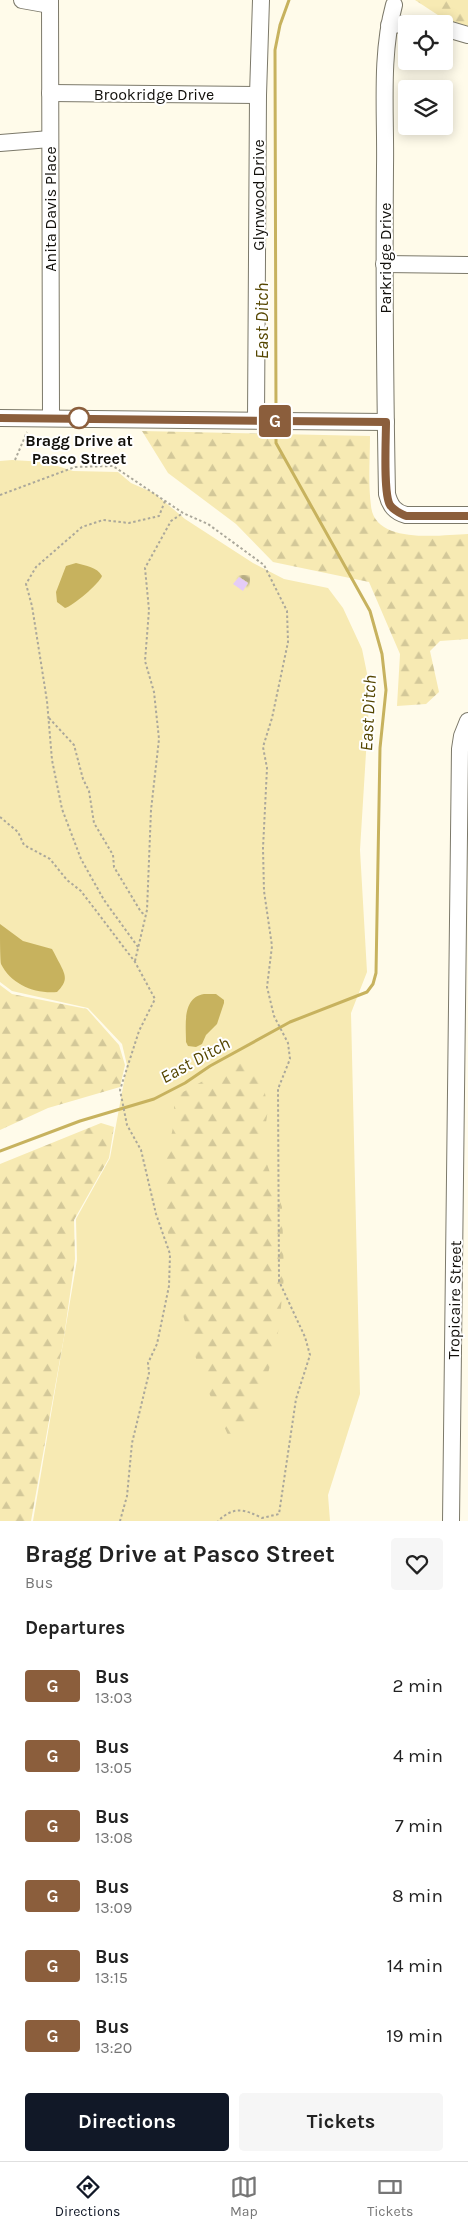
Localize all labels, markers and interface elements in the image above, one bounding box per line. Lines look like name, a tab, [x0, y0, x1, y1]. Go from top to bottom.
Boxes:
map controls	[398, 15, 453, 135]
button: locate	[398, 15, 453, 70]
button: layers	[398, 80, 453, 135]
street label: Brookridge Drive	[94, 85, 214, 104]
street label: Glynwood Drive	[249, 139, 268, 251]
street label: Anita Davis Place	[41, 146, 60, 272]
street label: Parkridge Drive	[376, 203, 395, 313]
water label: East Ditch	[251, 283, 273, 359]
line badge: G	[259, 405, 291, 437]
marker: Bragg Drive at Pasco Street	[68, 407, 90, 429]
text: G	[269, 410, 281, 432]
place label: Bragg Drive at Pasco Street	[25, 431, 133, 468]
water label: East Ditch	[355, 674, 381, 752]
water label: East Ditch	[156, 1032, 234, 1088]
street label: Tropicaire Street	[444, 1240, 465, 1360]
button: heart	[391, 1538, 443, 1590]
text: Bragg Drive at Pasco Street	[25, 1540, 335, 1568]
text: Bus	[25, 1573, 53, 1592]
text: Departures	[25, 1617, 125, 1639]
text: Bus	[95, 1666, 129, 1688]
text: G	[46, 1675, 59, 1697]
text: 2 min	[393, 1675, 443, 1697]
text: 13:03	[95, 1688, 132, 1707]
text: Bus	[95, 1736, 129, 1758]
text: G	[46, 1745, 59, 1767]
text: 4 min	[393, 1745, 443, 1767]
text: 13:05	[95, 1758, 132, 1777]
text: Bus	[95, 1806, 129, 1828]
text: G	[46, 1815, 59, 1837]
text: 7 min	[395, 1815, 443, 1837]
text: 13:08	[95, 1828, 133, 1847]
text: Bus	[95, 1876, 129, 1898]
text: G	[46, 1885, 59, 1907]
text: 8 min	[392, 1885, 443, 1907]
text: 13:09	[95, 1898, 132, 1917]
text: Bus	[95, 1946, 129, 1968]
text: G	[46, 1955, 59, 1977]
text: 14 min	[387, 1955, 443, 1977]
text: 13:15	[95, 1968, 128, 1987]
text: Bus	[95, 2016, 129, 2038]
text: G	[46, 2025, 59, 2047]
text: 19 min	[386, 2025, 443, 2047]
text: 13:20	[95, 2038, 132, 2057]
button: Directions	[25, 2093, 229, 2151]
button: Tickets	[239, 2093, 443, 2151]
tab: Directions	[55, 2173, 120, 2220]
tab: Map	[230, 2173, 258, 2220]
tab: Tickets	[367, 2173, 413, 2220]

